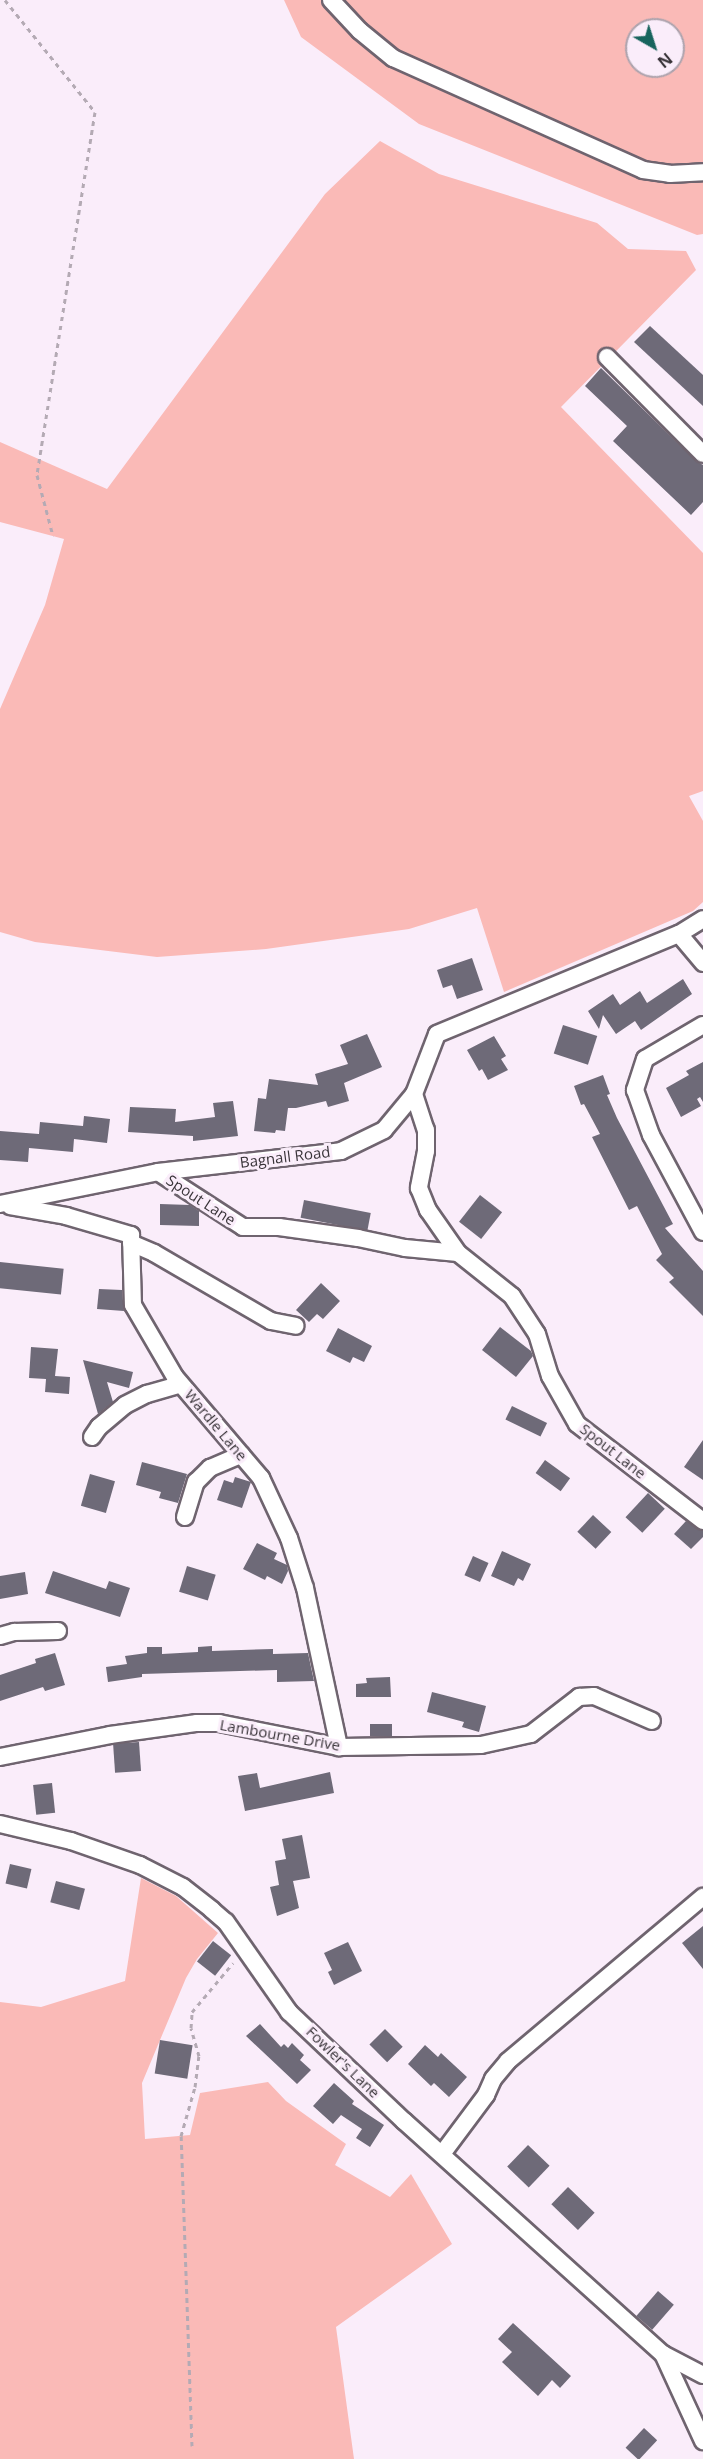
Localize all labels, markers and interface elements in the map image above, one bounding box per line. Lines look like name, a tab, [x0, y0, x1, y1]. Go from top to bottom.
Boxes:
north arrow	[625, 18, 685, 78]
text: N	[653, 48, 677, 73]
street label: Bagnall Road	[239, 1143, 331, 1171]
street label: Spout Lane	[163, 1171, 239, 1229]
street label: Wardle Lane	[181, 1386, 251, 1464]
street label: Spout Lane	[576, 1420, 650, 1482]
street label: Lambourne Drive	[218, 1716, 342, 1754]
street label: Fowler's Lane	[303, 2023, 383, 2101]

